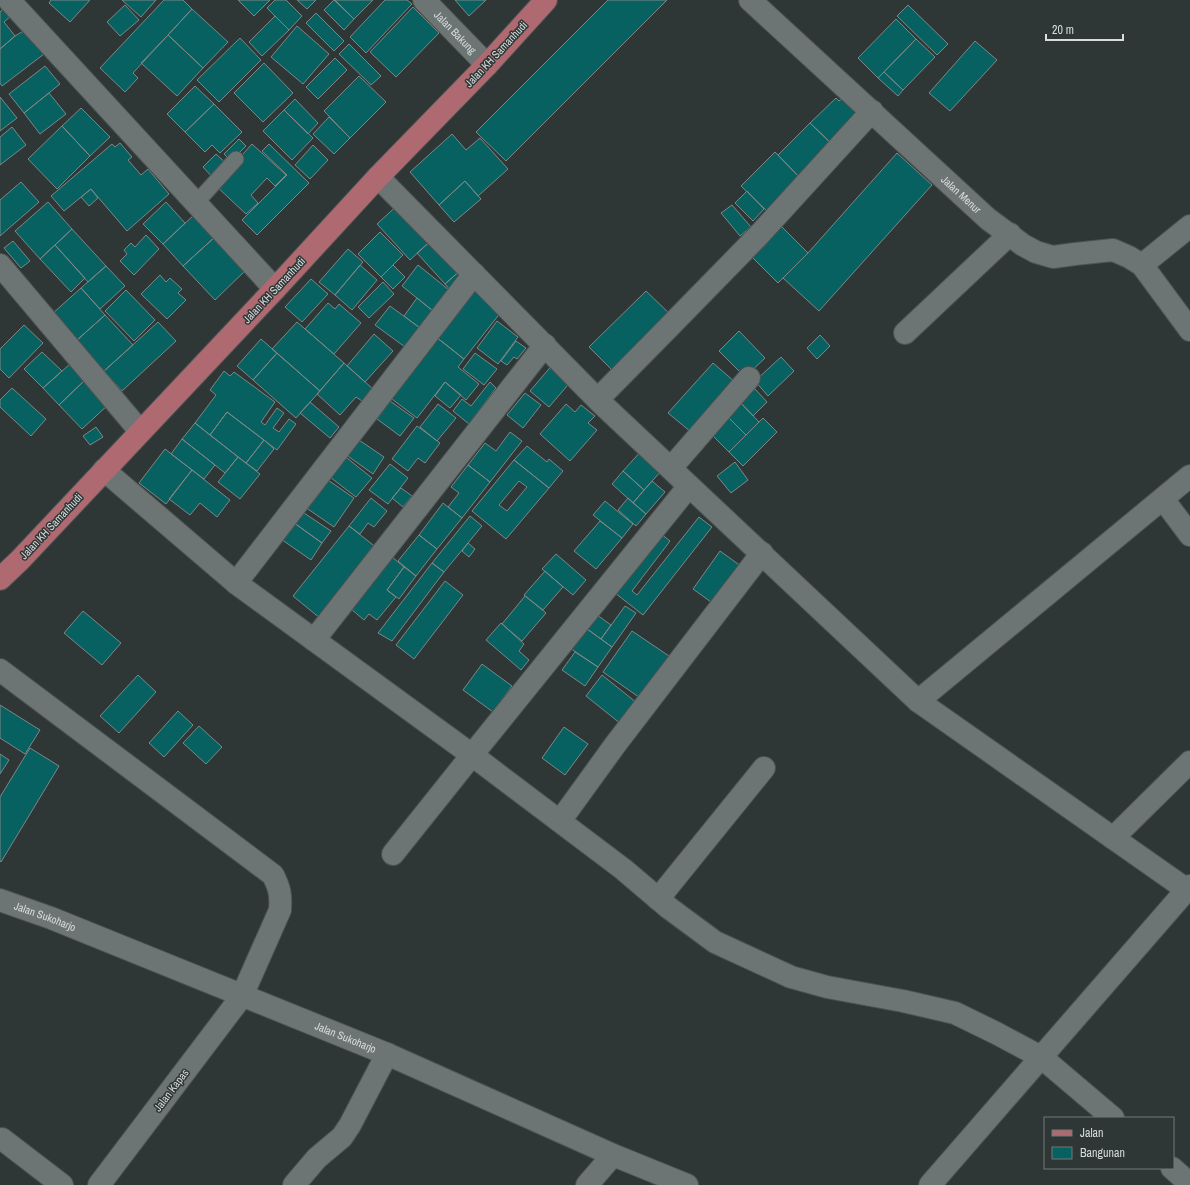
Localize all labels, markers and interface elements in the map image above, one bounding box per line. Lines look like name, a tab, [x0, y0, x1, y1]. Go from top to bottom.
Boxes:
street label: Jalan Bakung	[431, 8, 479, 57]
scale bar	[1046, 16, 1123, 42]
street label: Jalan KH Samanhudi	[462, 18, 530, 90]
text: 20 m	[1052, 22, 1074, 38]
street label: Jalan Menur	[938, 172, 984, 216]
street label: Jalan KH Samanhudi	[240, 254, 308, 326]
street label: Jalan KH Samanhudi	[17, 490, 85, 562]
street label: Jalan Sukoharjo	[12, 899, 78, 934]
street label: Jalan Sukoharjo	[313, 1019, 378, 1056]
street label: Jalan Kapas	[150, 1066, 192, 1114]
legend	[1044, 1117, 1174, 1169]
text: Jalan	[1080, 1125, 1104, 1141]
text: Bangunan	[1080, 1145, 1125, 1161]

